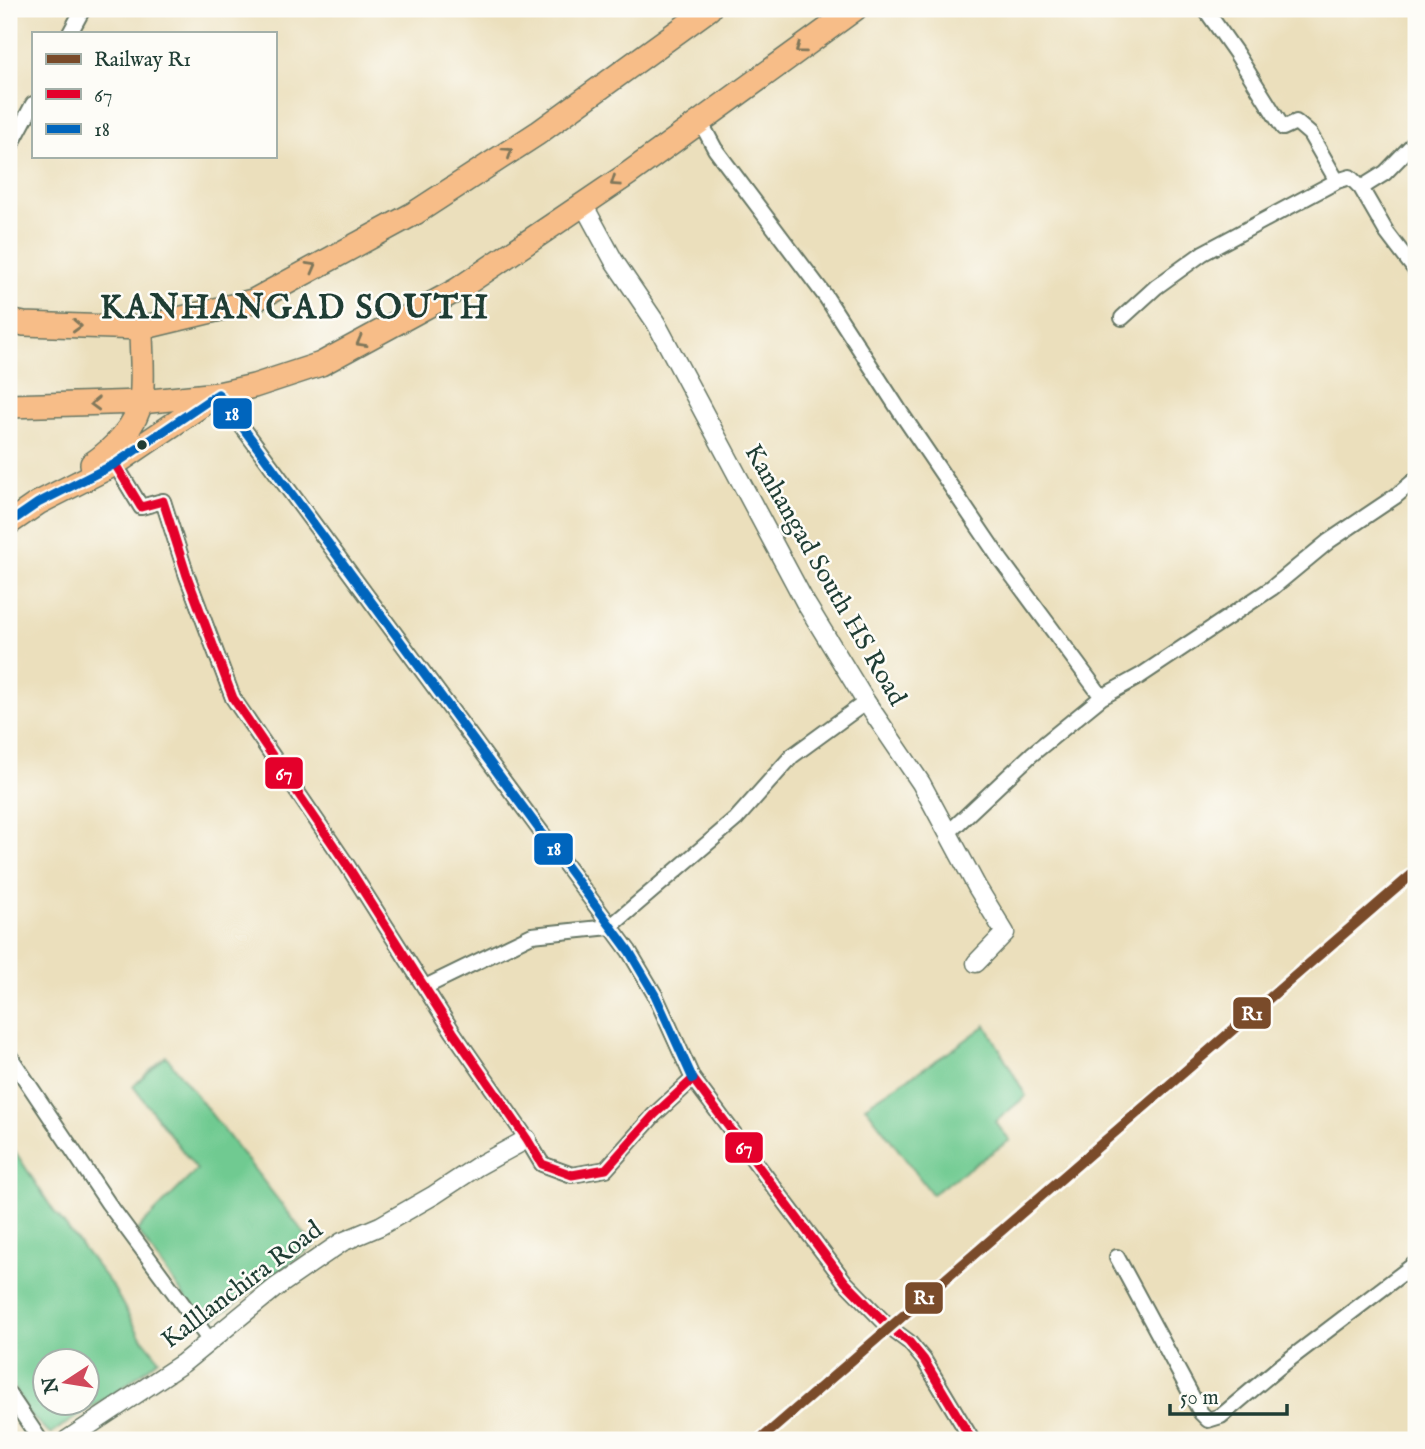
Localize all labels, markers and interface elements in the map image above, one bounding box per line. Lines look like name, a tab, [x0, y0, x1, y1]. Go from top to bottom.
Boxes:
legend	[32, 32, 276, 158]
one-way arrow	[795, 41, 808, 53]
text: Railway R1	[94, 47, 191, 74]
text: 67	[94, 83, 113, 110]
text: 18	[94, 117, 110, 144]
one-way arrow	[500, 148, 513, 161]
one-way arrow	[610, 174, 623, 187]
one-way arrow	[305, 262, 317, 275]
district label: KANHANGAD SOUTH	[100, 288, 490, 330]
one-way arrow	[72, 318, 82, 334]
one-way arrow	[356, 334, 368, 347]
one-way arrow	[89, 396, 100, 411]
line badge: 18	[212, 397, 253, 430]
text: 18	[225, 403, 239, 427]
unlabelled marker	[135, 438, 149, 452]
street label: Kanhangad South HS Road	[736, 438, 914, 712]
line badge: 67	[264, 756, 304, 790]
text: 67	[276, 763, 293, 787]
line badge: 18	[533, 832, 574, 866]
text: 18	[547, 838, 561, 862]
line badge: R1	[1232, 996, 1272, 1030]
text: R1	[1241, 1003, 1263, 1027]
line badge: 67	[724, 1131, 764, 1164]
text: 67	[736, 1137, 753, 1161]
street label: Kalllanchira Road	[155, 1213, 329, 1356]
line badge: R1	[904, 1281, 944, 1315]
text: R1	[913, 1287, 935, 1311]
north arrow	[32, 1348, 102, 1418]
scale bar	[1170, 1372, 1287, 1416]
text: N	[38, 1374, 65, 1397]
text: 50 m	[1180, 1385, 1219, 1412]

